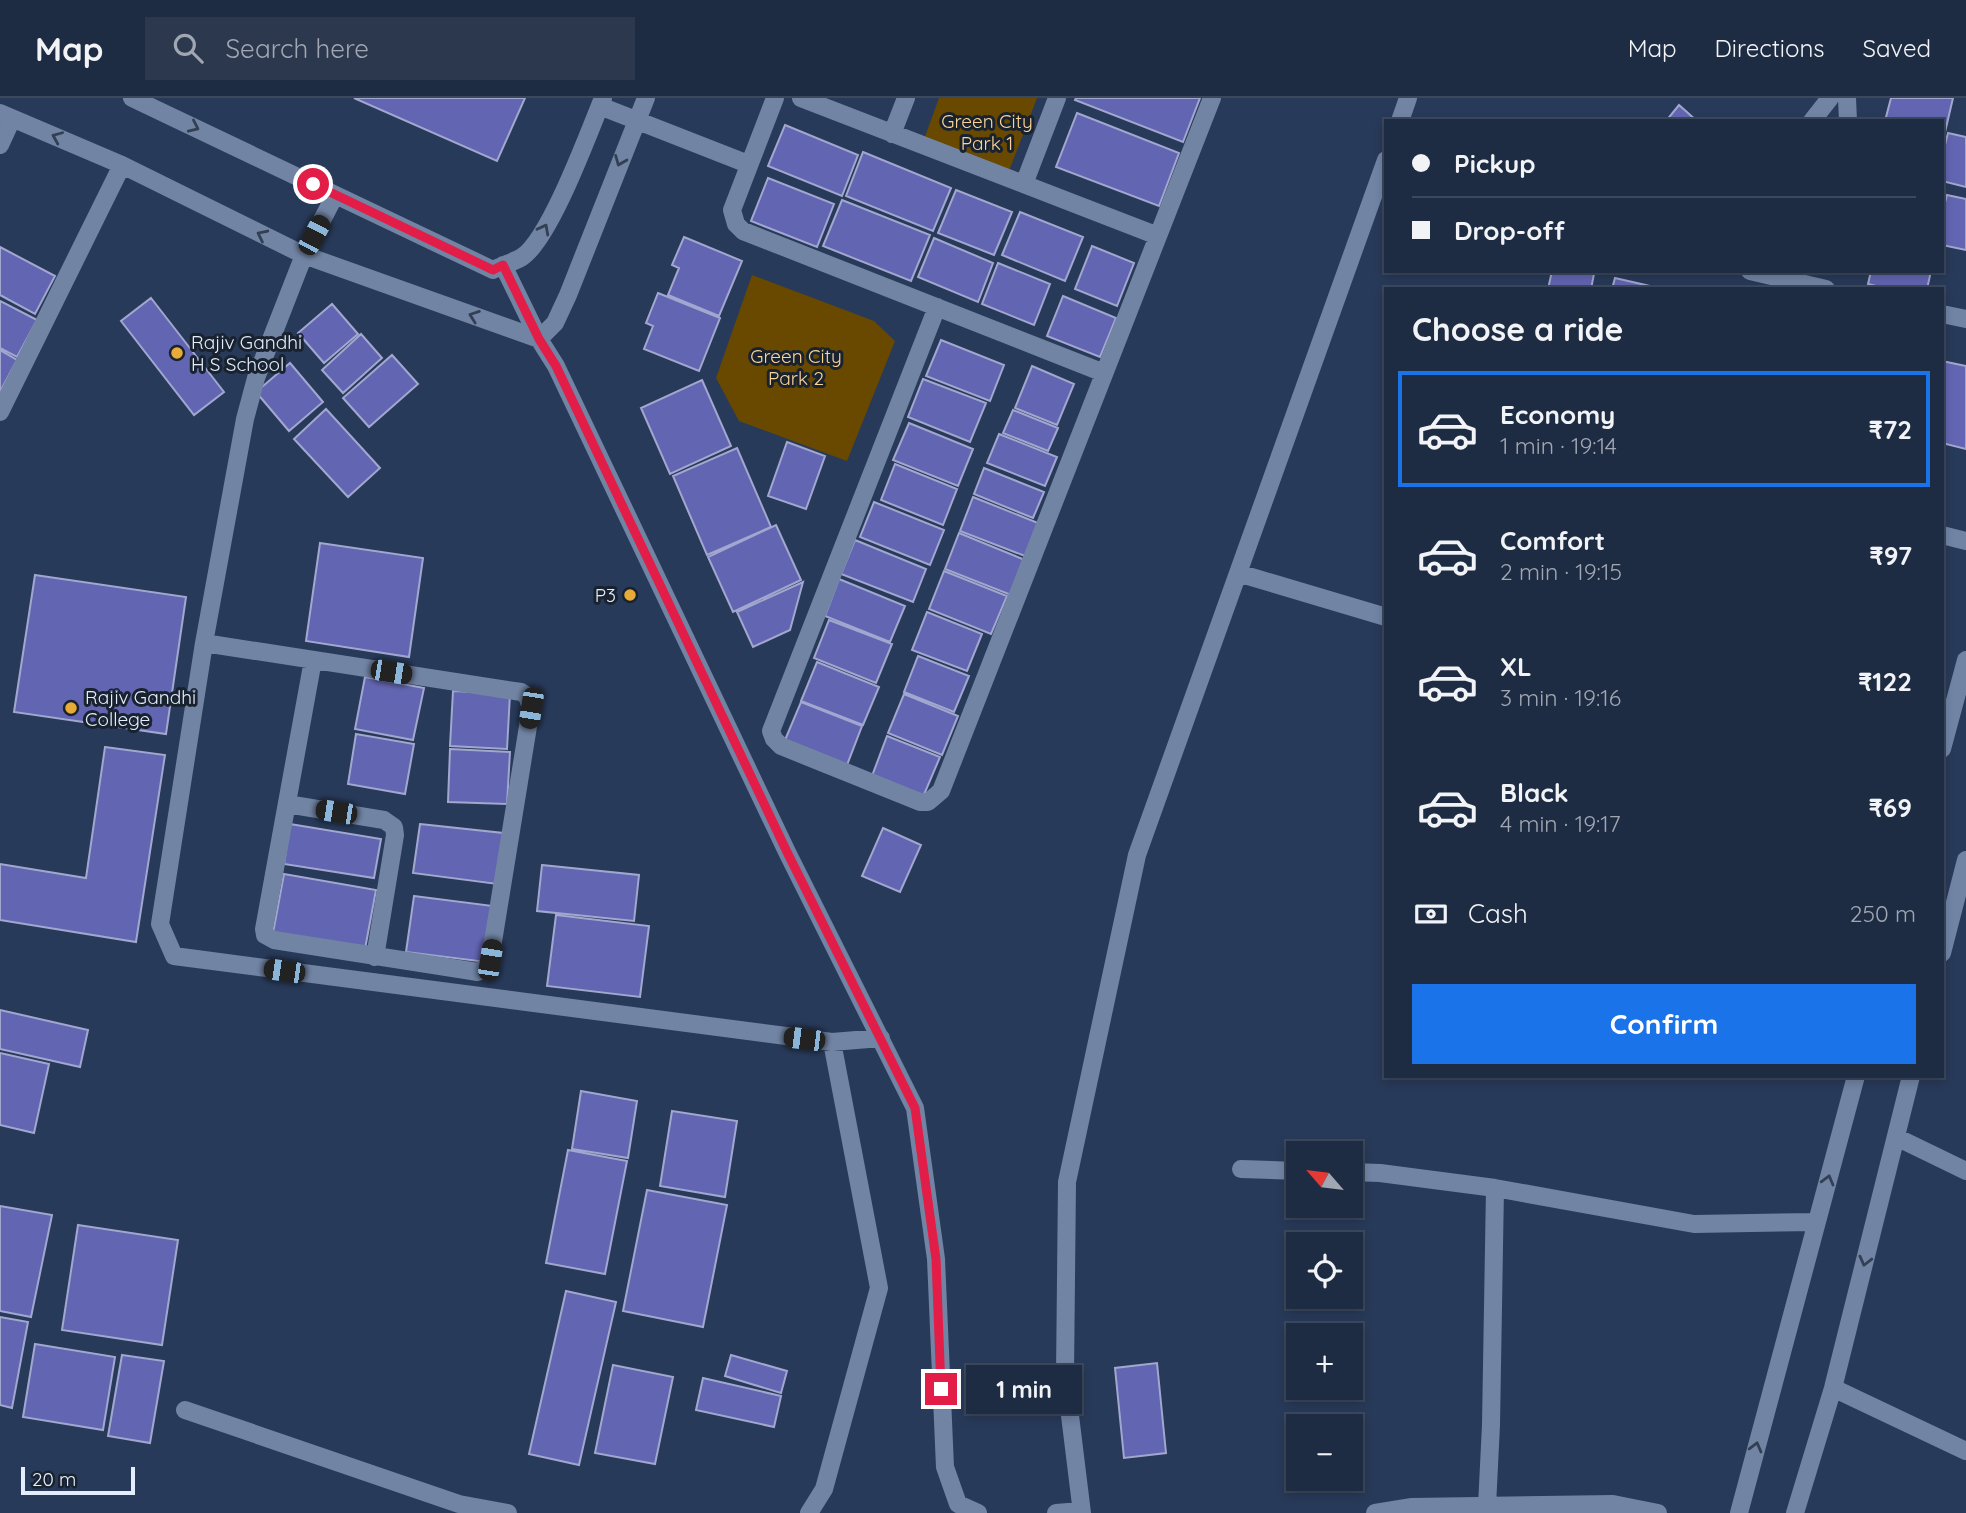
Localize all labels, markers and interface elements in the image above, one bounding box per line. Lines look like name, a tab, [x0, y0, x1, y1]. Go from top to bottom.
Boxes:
search box	[145, 17, 635, 80]
text: Map	[35, 28, 103, 69]
icon: search	[169, 29, 207, 67]
text: Search here	[225, 32, 369, 65]
text: Map	[1628, 33, 1677, 63]
text: Directions	[1715, 33, 1825, 63]
text: Saved	[1863, 33, 1931, 63]
park label: Green City Park 1	[941, 109, 1033, 155]
one-way arrow	[187, 119, 199, 133]
one-way arrow	[51, 132, 63, 146]
text: Pickup	[1454, 147, 1536, 180]
one-way arrow	[615, 155, 629, 167]
route start	[297, 168, 329, 200]
car	[295, 212, 334, 258]
text: Drop-off	[1454, 214, 1565, 247]
one-way arrow	[536, 224, 549, 236]
one-way arrow	[257, 229, 269, 243]
text: Choose a ride	[1412, 309, 1624, 349]
one-way arrow	[469, 310, 481, 324]
place label: Rajiv Gandhi H S School	[191, 330, 302, 376]
park label: Green City Park 2	[750, 344, 842, 390]
marker: Rajiv Gandhi H S School	[169, 345, 185, 361]
icon: car	[1416, 398, 1479, 461]
text: Economy	[1500, 398, 1615, 431]
text: ₹72	[1869, 413, 1912, 446]
text: 1 min · 19:14	[1500, 431, 1617, 460]
icon: car	[1416, 524, 1479, 587]
text: Comfort	[1500, 524, 1605, 557]
text: ₹97	[1869, 539, 1912, 572]
text: 2 min · 19:15	[1500, 557, 1622, 586]
place label: P3	[595, 583, 616, 607]
marker: P3	[622, 587, 638, 603]
icon: car	[1416, 650, 1479, 713]
text: XL	[1500, 650, 1532, 683]
car	[369, 658, 414, 686]
text: ₹122	[1858, 665, 1912, 698]
text: 3 min · 19:16	[1500, 683, 1621, 712]
place label: Rajiv Gandhi College	[85, 685, 196, 731]
car	[518, 686, 545, 730]
marker: Rajiv Gandhi College	[63, 700, 79, 716]
icon: car	[1416, 776, 1479, 839]
text: Black	[1500, 776, 1569, 809]
text: ₹69	[1868, 791, 1912, 824]
car	[314, 798, 359, 826]
text: 4 min · 19:17	[1500, 809, 1621, 838]
icon: cash	[1412, 895, 1450, 933]
text: Cash	[1468, 897, 1528, 930]
text: 250 m	[1850, 899, 1916, 928]
car	[477, 938, 504, 982]
car	[262, 958, 307, 984]
button: Confirm	[1412, 984, 1916, 1064]
car	[782, 1026, 827, 1052]
north arrow	[1286, 1141, 1363, 1218]
map controls	[1286, 1141, 1363, 1491]
one-way arrow	[1819, 1174, 1834, 1186]
button: locate	[1286, 1232, 1363, 1309]
one-way arrow	[1859, 1255, 1873, 1267]
button: +	[1286, 1323, 1363, 1400]
callout: 1 min	[965, 1364, 1081, 1414]
route end	[925, 1373, 957, 1405]
text: 1 min	[996, 1375, 1052, 1404]
button: −	[1286, 1414, 1363, 1491]
one-way arrow	[1748, 1441, 1762, 1453]
scale bar	[21, 1464, 135, 1496]
text: 20 m	[32, 1467, 76, 1491]

